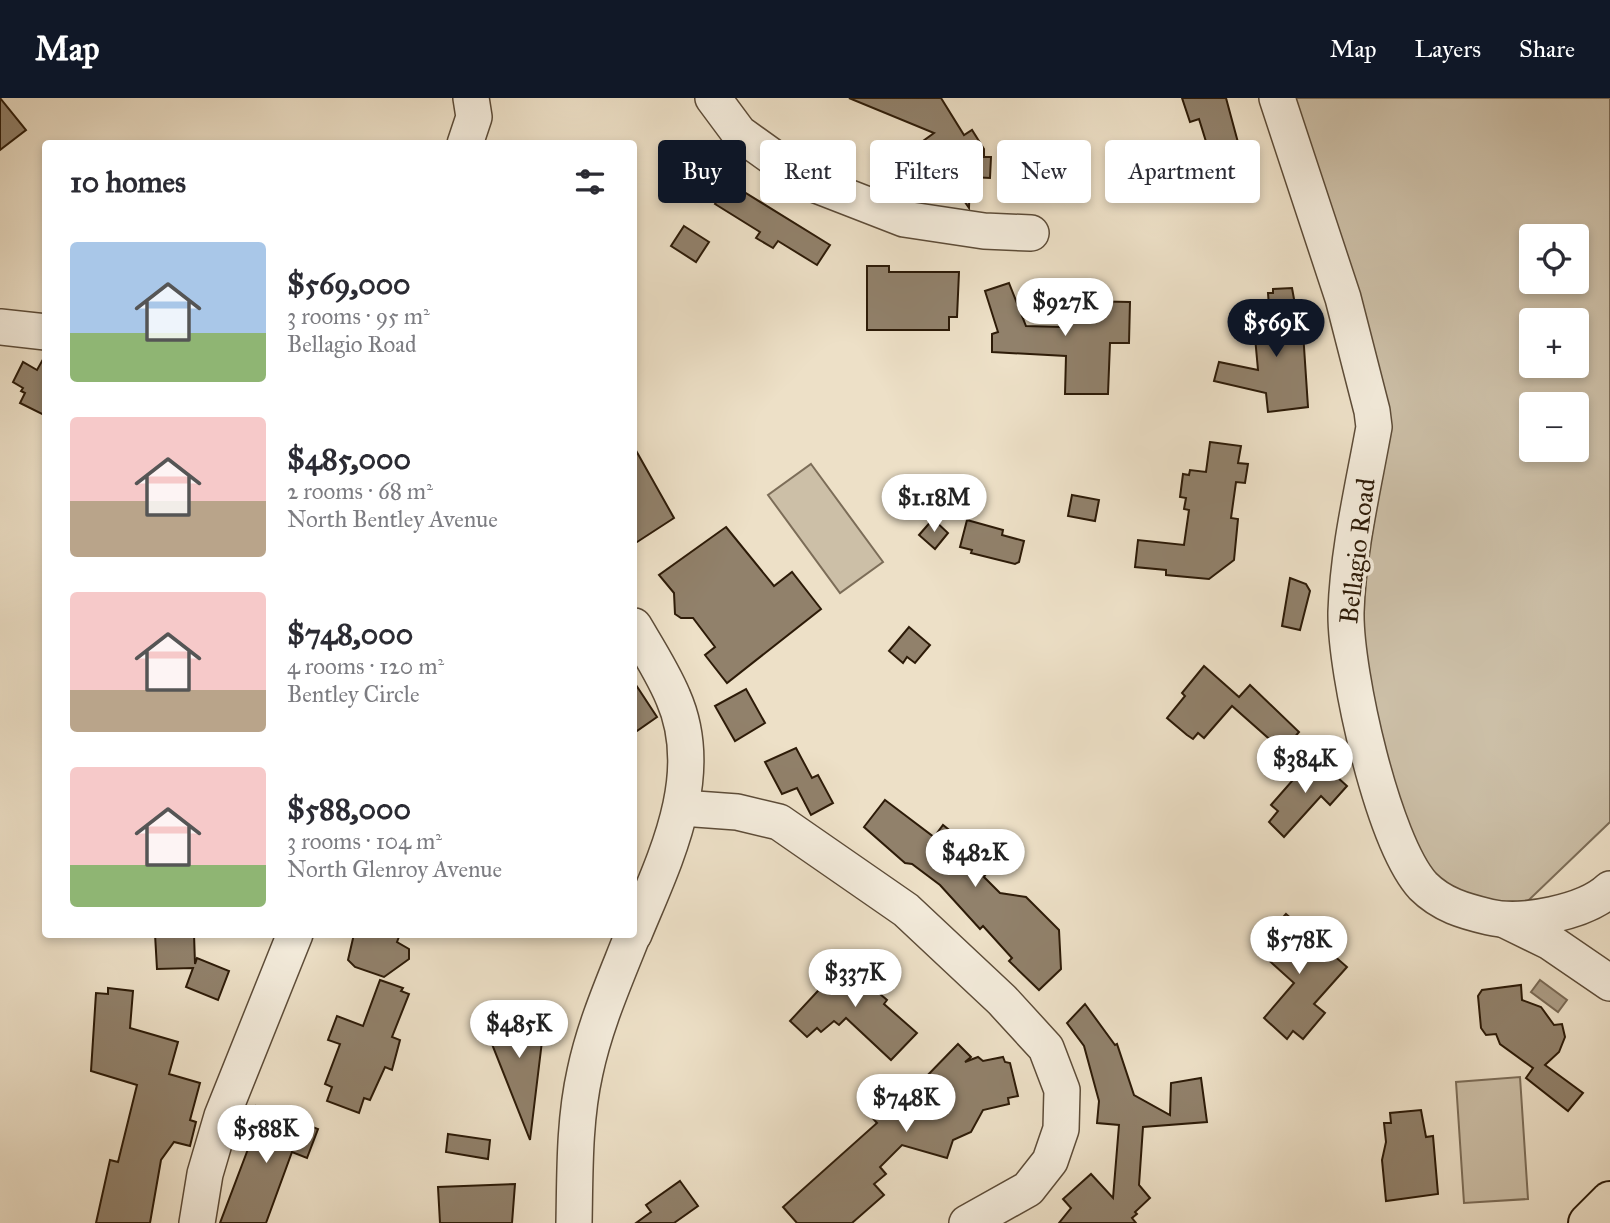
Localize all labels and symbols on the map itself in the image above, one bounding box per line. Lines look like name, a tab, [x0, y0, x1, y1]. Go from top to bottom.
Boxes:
pin: $927K	[1016, 278, 1114, 338]
pin: $569K	[1227, 300, 1325, 359]
pin: $1.18M	[877, 474, 991, 534]
street label: Bellagio Road	[1332, 476, 1382, 626]
pin: $384K	[1256, 736, 1354, 795]
pin: $482K	[926, 830, 1024, 889]
pin: $578K	[1250, 916, 1348, 976]
pin: $337K	[806, 950, 904, 1009]
pin: $485K	[470, 1000, 568, 1060]
pin: $748K	[857, 1074, 955, 1134]
pin: $588K	[217, 1105, 315, 1165]

